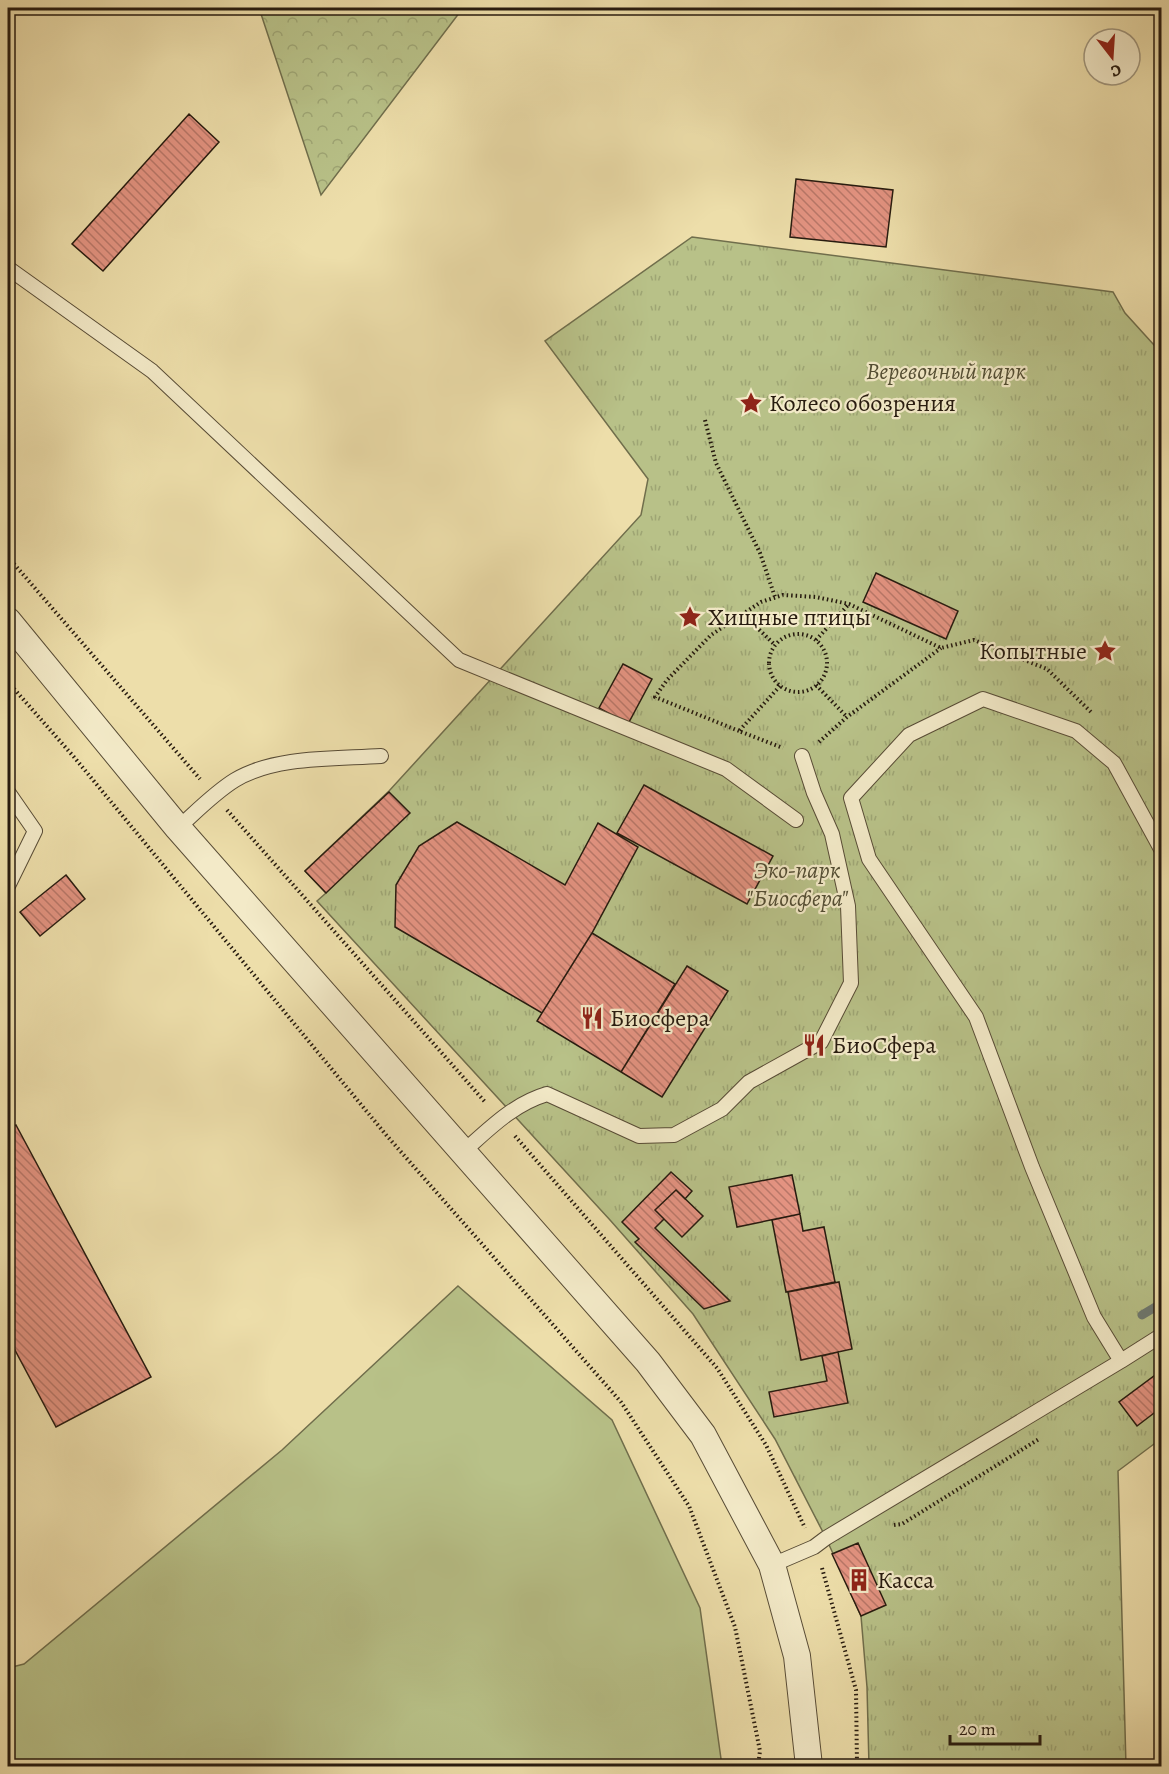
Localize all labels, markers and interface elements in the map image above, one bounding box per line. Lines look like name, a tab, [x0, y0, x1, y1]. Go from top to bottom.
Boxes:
north arrow	[1082, 27, 1142, 87]
text: С	[1108, 58, 1124, 82]
park label: Веревочный парк	[866, 355, 1026, 387]
place label: Колесо обозрения	[769, 387, 956, 419]
place icon: Колесо обозрения	[738, 390, 764, 416]
place label: Хищные птицы	[708, 601, 871, 633]
place icon: Хищные птицы	[677, 604, 703, 630]
place label: Копытные	[979, 635, 1087, 667]
place icon: Копытные	[1092, 638, 1118, 664]
park label: Эко-парк "Биосфера"	[746, 854, 849, 914]
place label: Биосфера	[610, 1002, 710, 1034]
restaurant icon: Биосфера	[579, 1005, 605, 1031]
place label: БиоСфера	[832, 1029, 936, 1061]
restaurant icon: БиоСфера	[801, 1032, 827, 1058]
place label: Касса	[877, 1564, 934, 1596]
building icon: Касса	[846, 1567, 872, 1593]
scale bar	[950, 1708, 1040, 1746]
text: 20 m	[959, 1717, 996, 1741]

